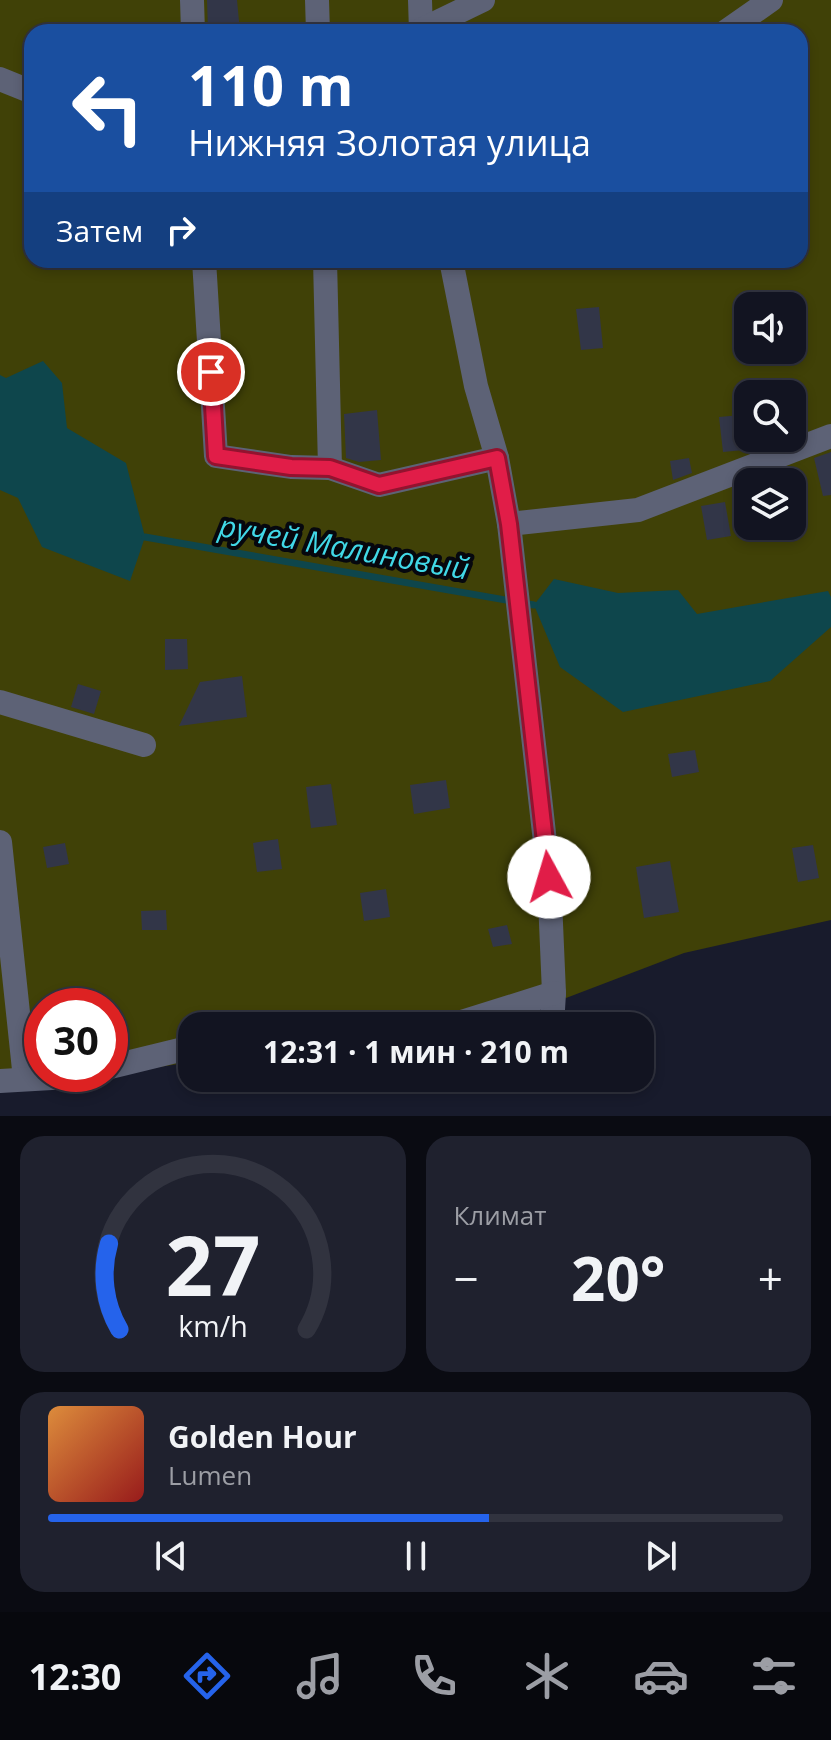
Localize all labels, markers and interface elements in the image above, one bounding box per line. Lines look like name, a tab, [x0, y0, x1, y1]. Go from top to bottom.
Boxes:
text: 110 m	[188, 46, 354, 122]
icon: left	[56, 56, 160, 160]
text: Нижняя Золотая улица	[188, 118, 591, 167]
icon: right	[159, 208, 203, 252]
text: Затем	[56, 210, 143, 251]
map controls	[734, 292, 806, 540]
button: sound	[734, 292, 806, 364]
pin	[177, 338, 245, 406]
icon: arrive	[189, 350, 233, 394]
button: search	[734, 380, 806, 452]
button: layers	[734, 468, 806, 540]
water label: ручей Малиновый	[215, 504, 472, 589]
position arrow	[507, 835, 591, 919]
speed limit sign: 30	[24, 988, 128, 1092]
text: 12:31 · 1 мин · 210 m	[263, 1031, 569, 1072]
text: Климат	[454, 1197, 547, 1233]
text: 27	[165, 1207, 260, 1320]
text: 20°	[571, 1237, 665, 1319]
text: −	[454, 1248, 479, 1308]
text: +	[758, 1248, 783, 1308]
text: km/h	[178, 1306, 247, 1345]
text: Golden Hour	[168, 1416, 357, 1457]
text: Lumen	[168, 1457, 252, 1493]
icon: previous	[149, 1534, 193, 1578]
icon: pause	[394, 1534, 438, 1578]
icon: next	[639, 1534, 683, 1578]
icon: directions	[179, 1648, 235, 1704]
icon: music	[292, 1648, 348, 1704]
icon: phone	[406, 1648, 462, 1704]
icon: climate	[519, 1648, 575, 1704]
icon: car	[633, 1648, 689, 1704]
icon: filters	[746, 1648, 802, 1704]
text: 12:30	[29, 1652, 121, 1701]

